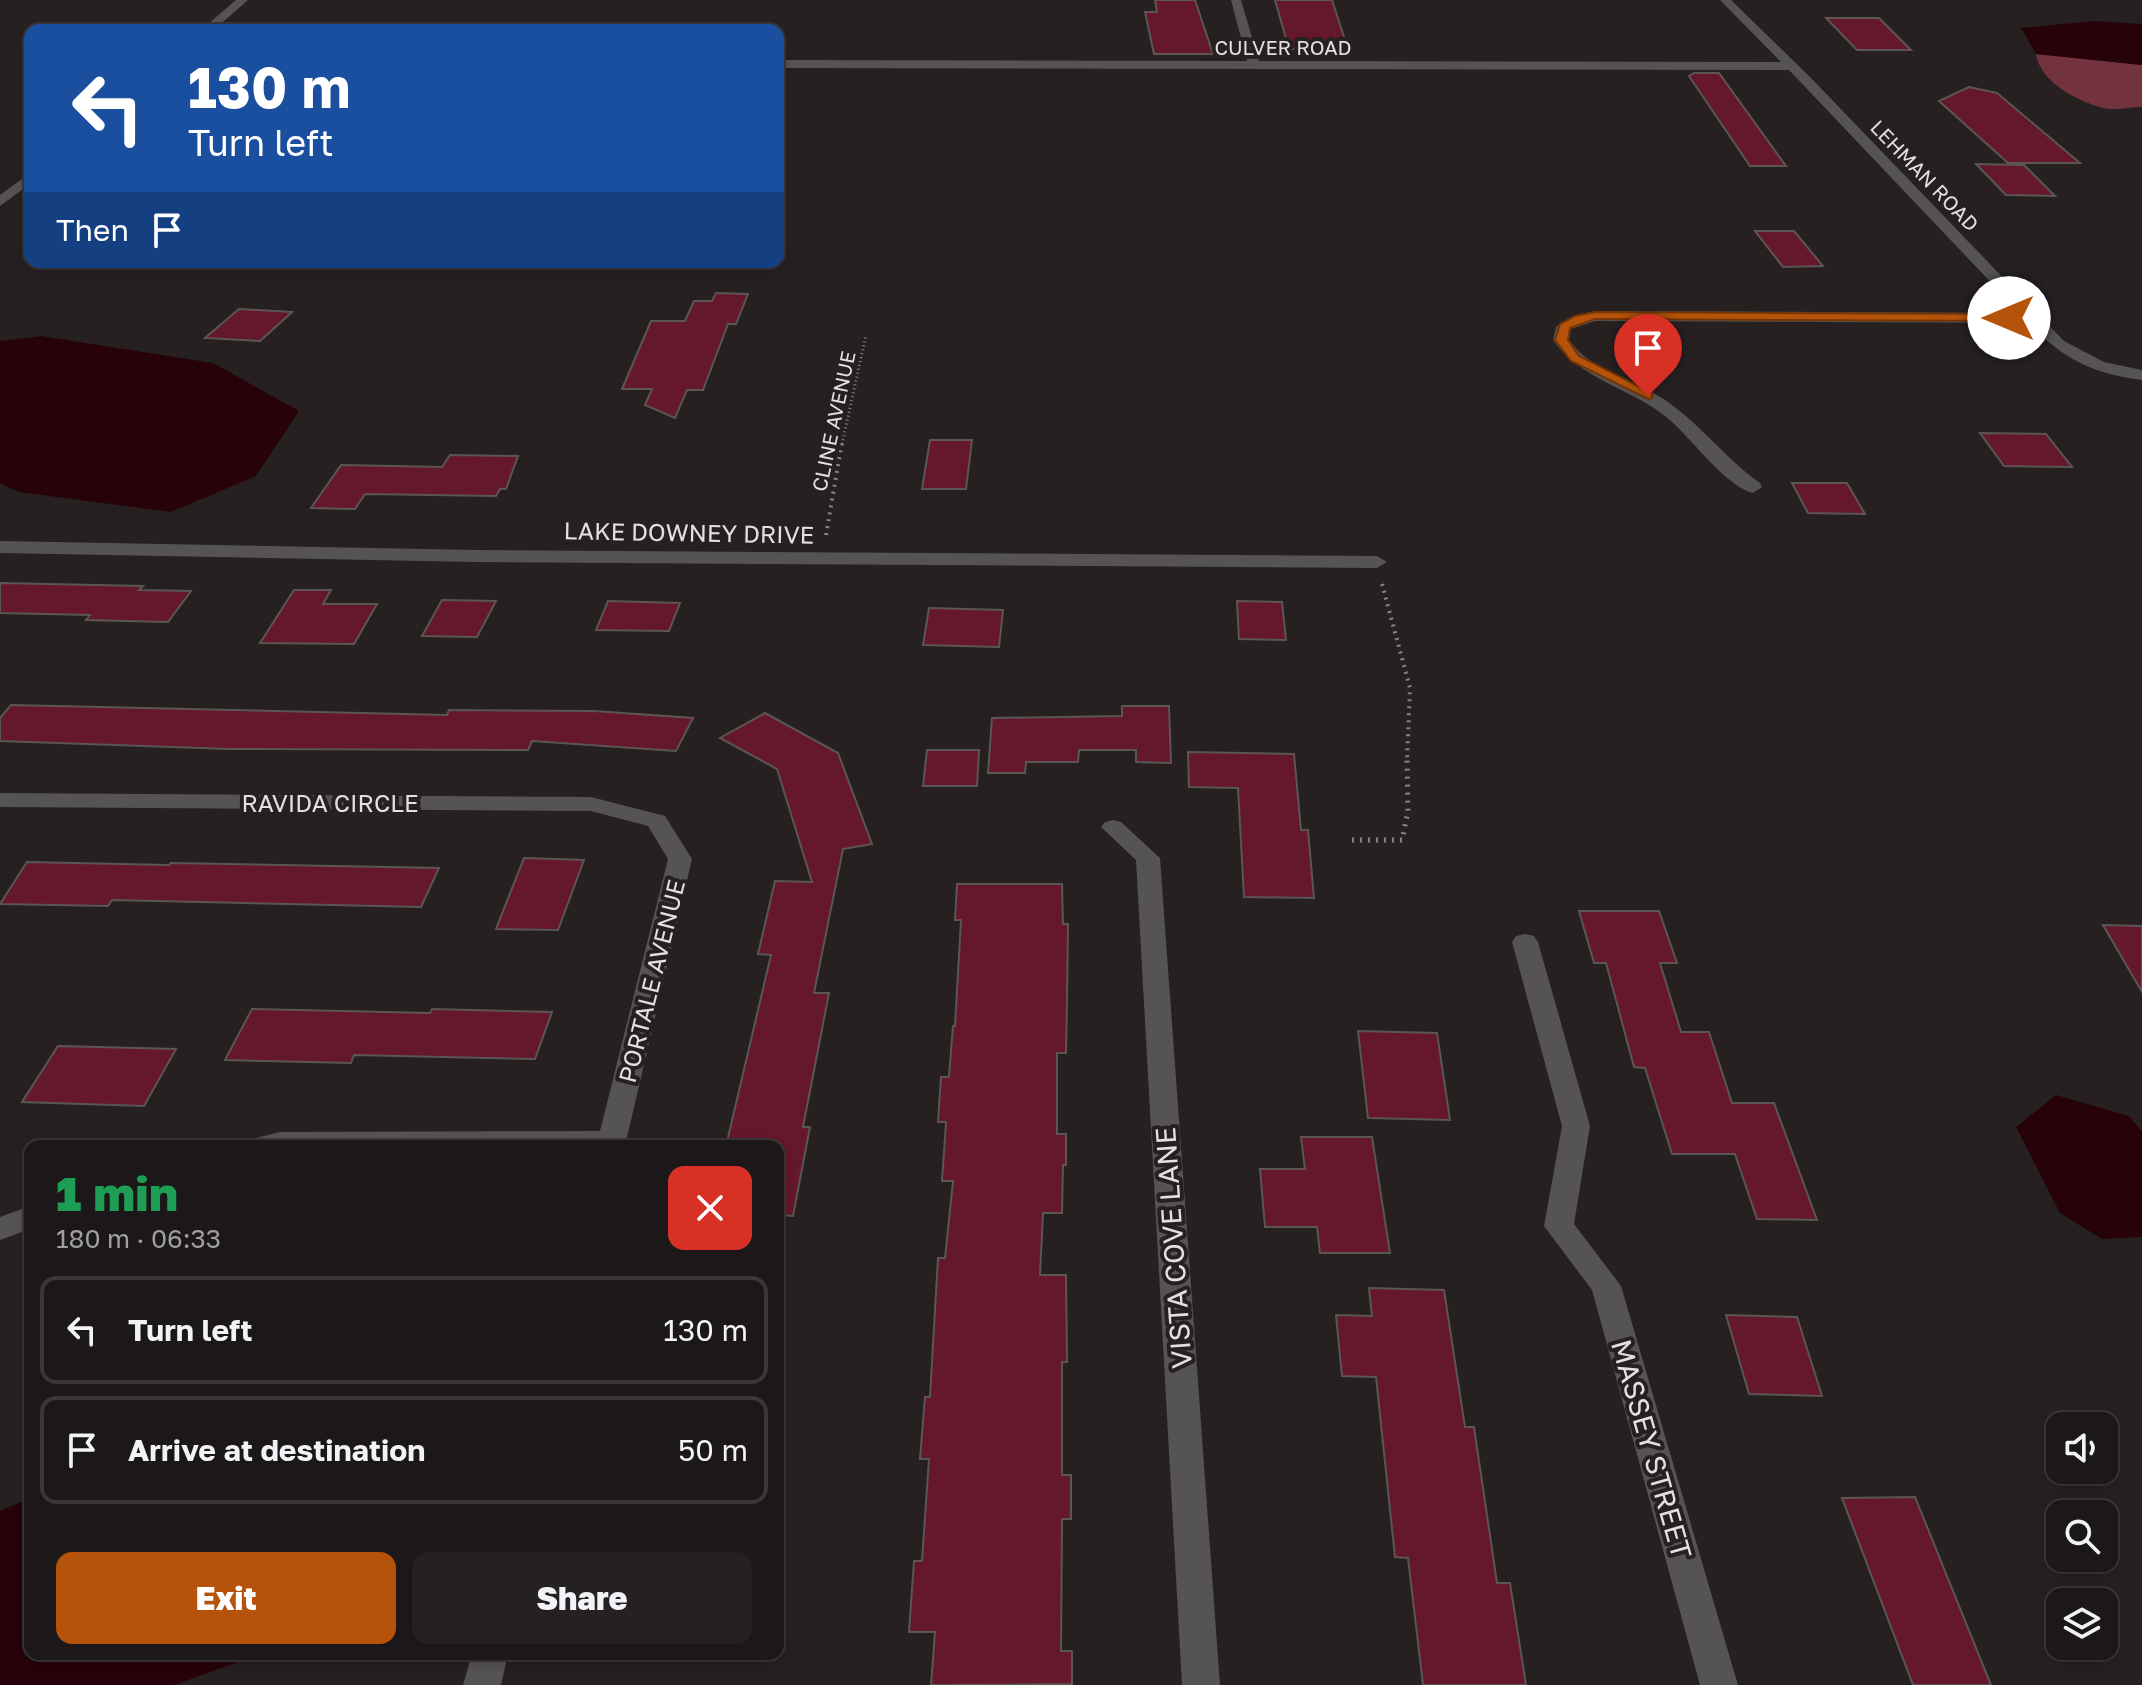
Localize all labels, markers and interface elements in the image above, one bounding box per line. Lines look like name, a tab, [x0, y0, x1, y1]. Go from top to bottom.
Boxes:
street label: CULVER ROAD	[1214, 35, 1352, 59]
text: 130 m	[188, 53, 350, 120]
icon: left	[56, 56, 160, 160]
street label: LEHMAN ROAD	[1866, 115, 1984, 235]
text: Turn left	[188, 121, 334, 164]
icon: arrive	[145, 208, 189, 252]
text: Then	[56, 212, 129, 248]
position arrow	[1967, 276, 2051, 360]
pin	[1614, 314, 1682, 396]
icon: arrive	[1626, 326, 1670, 370]
street label: CLINE AVENUE	[806, 349, 860, 493]
street label: LAKE DOWNEY DRIVE	[563, 515, 815, 549]
street label: RAVIDA CIRCLE	[241, 788, 419, 817]
street label: PORTALE AVENUE	[612, 877, 690, 1085]
street label: VISTA COVE LANE	[1148, 1126, 1198, 1370]
text: 1 min	[56, 1164, 178, 1222]
button: close	[668, 1166, 752, 1250]
text: 180 m · 06:33	[56, 1223, 221, 1254]
icon: left	[60, 1308, 104, 1352]
text: Turn left	[128, 1312, 253, 1348]
text: 130 m	[663, 1312, 748, 1348]
street label: MASSEY STREET	[1605, 1336, 1699, 1562]
map controls	[2046, 1412, 2118, 1660]
button: sound	[2046, 1412, 2118, 1484]
icon: arrive	[60, 1428, 104, 1472]
text: Arrive at destination	[128, 1432, 425, 1468]
text: 50 m	[678, 1432, 748, 1468]
button: search	[2046, 1500, 2118, 1572]
button: Exit	[56, 1552, 396, 1644]
button: Share	[412, 1552, 752, 1644]
button: layers	[2046, 1588, 2118, 1660]

